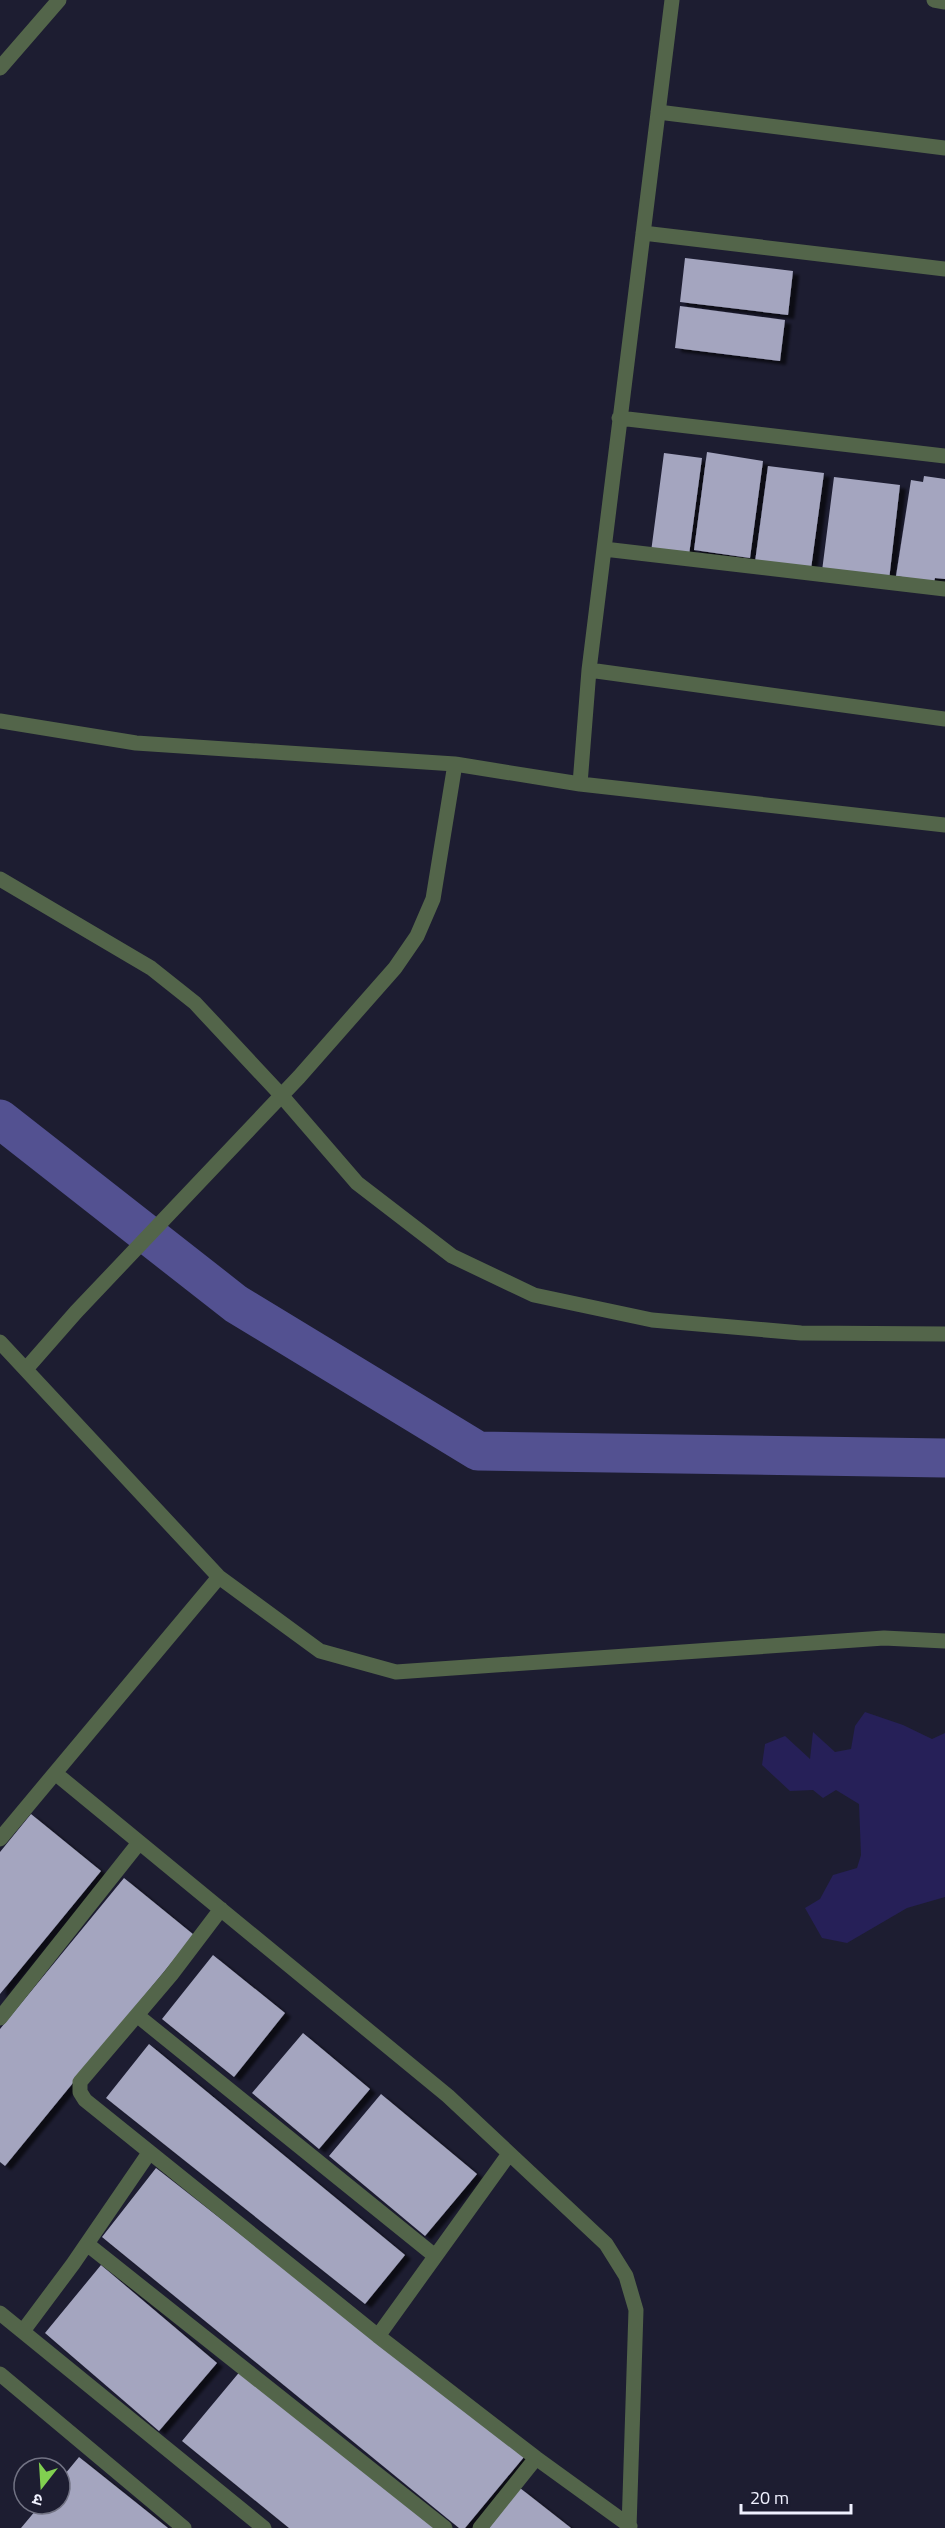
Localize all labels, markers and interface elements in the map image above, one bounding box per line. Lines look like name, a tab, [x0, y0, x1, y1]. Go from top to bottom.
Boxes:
north arrow	[12, 2456, 72, 2516]
scale bar	[741, 2477, 850, 2515]
text: 20 m	[750, 2484, 789, 2511]
text: उ	[29, 2487, 46, 2513]

